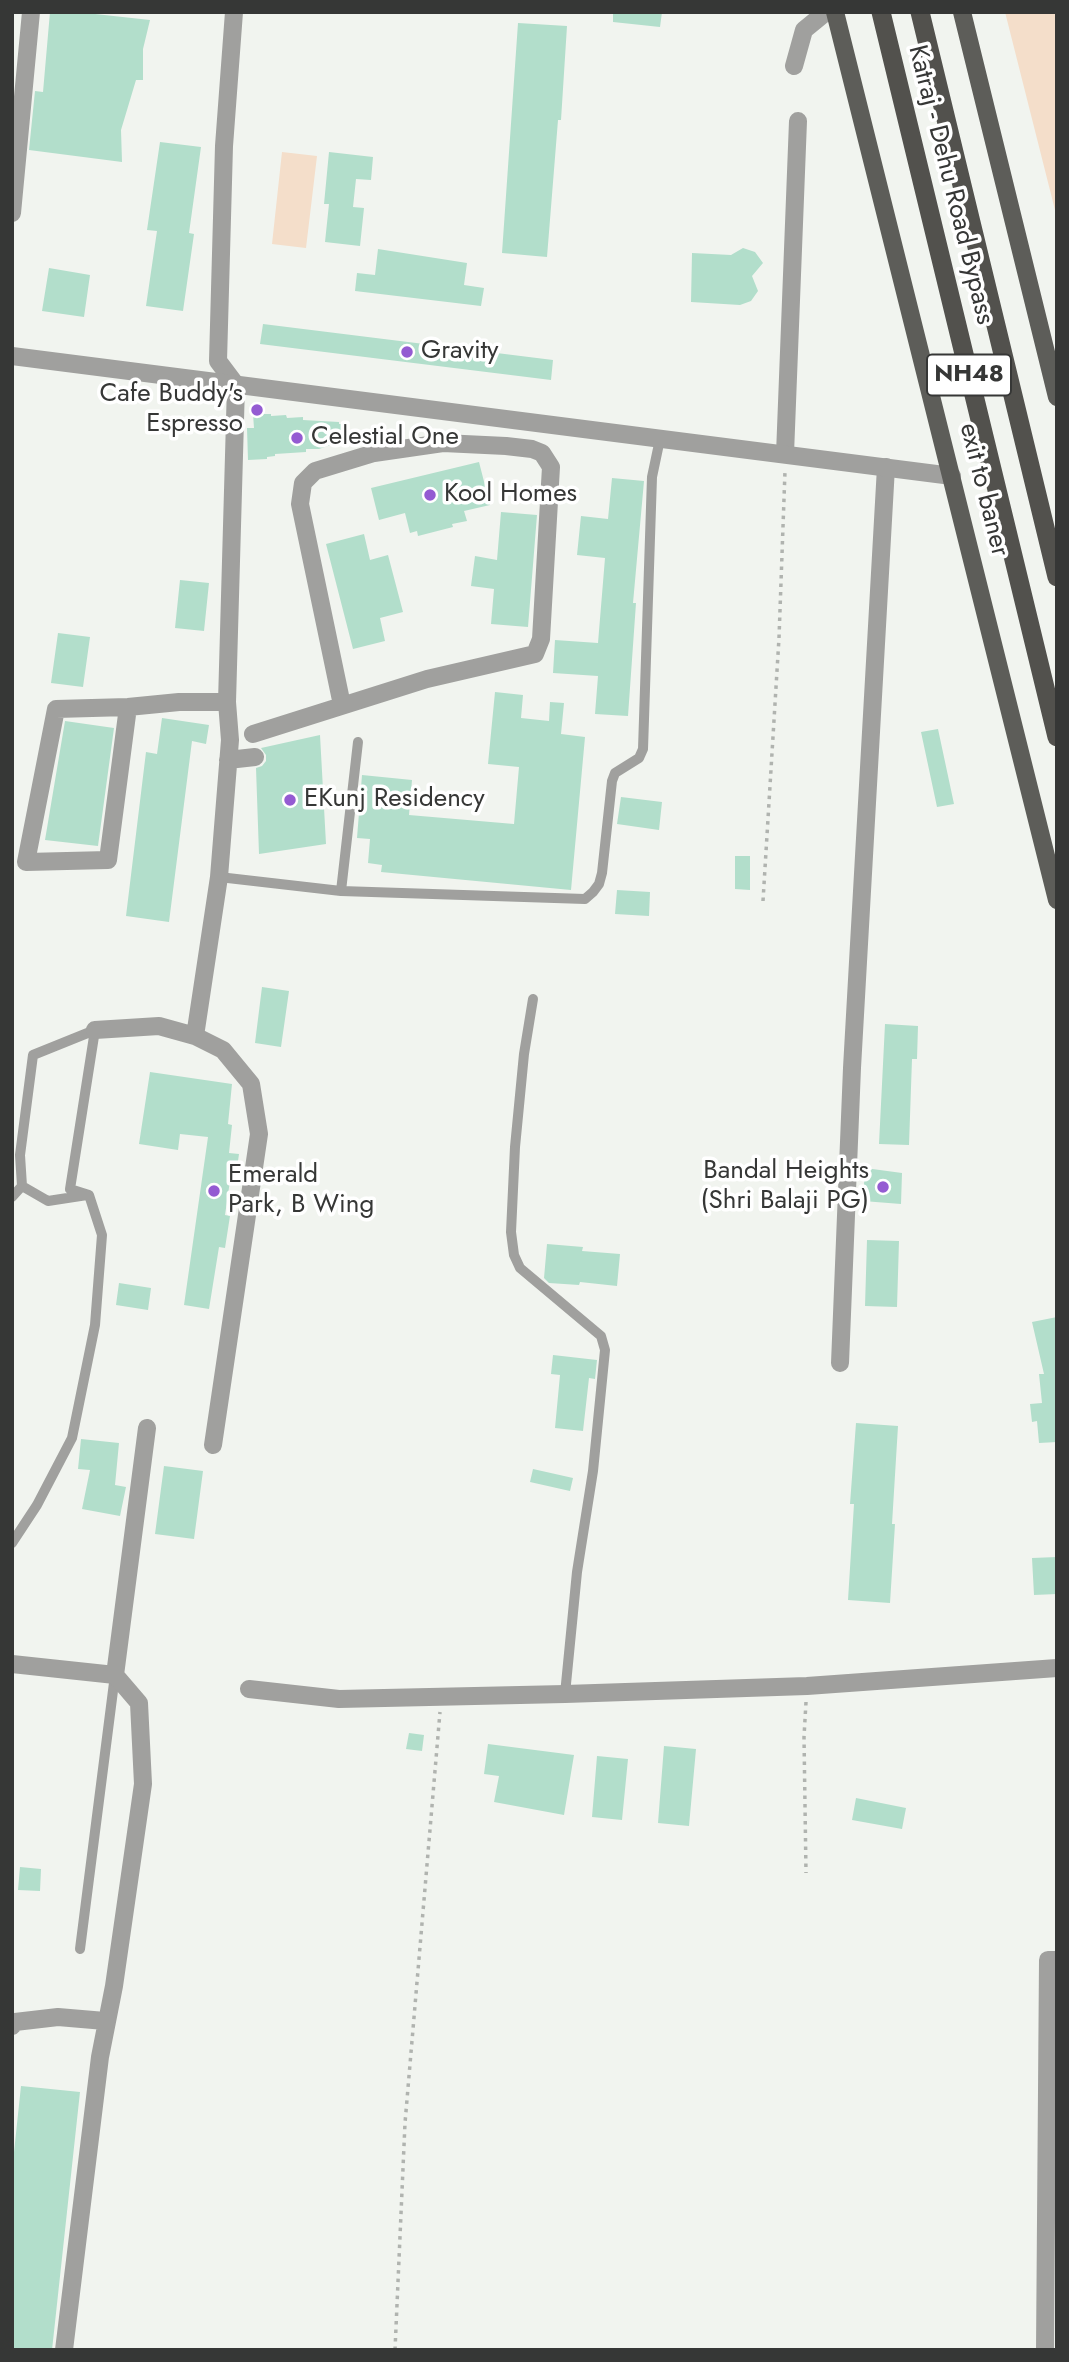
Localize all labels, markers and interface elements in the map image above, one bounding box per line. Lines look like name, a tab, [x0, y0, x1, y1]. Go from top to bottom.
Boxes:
street label: Katraj - Dehu Road Bypass	[900, 42, 1000, 328]
place label: Gravity	[421, 336, 498, 368]
marker: Gravity	[399, 344, 415, 360]
road number: NH48	[927, 354, 1011, 396]
place label: Cafe Buddy's Espresso	[100, 379, 243, 440]
marker: Cafe Buddy's Espresso	[249, 402, 265, 418]
street label: exit to baner	[951, 420, 1015, 560]
place label: Celestial One	[311, 422, 459, 454]
marker: Celestial One	[289, 430, 305, 446]
place label: Kool Homes	[444, 479, 577, 511]
marker: Kool Homes	[422, 487, 438, 503]
place label: EKunj Residency	[304, 784, 485, 816]
marker: EKunj Residency	[282, 792, 298, 808]
place label: Bandal Heights (Shri Balaji PG)	[701, 1156, 869, 1218]
place label: Emerald Park, B Wing	[228, 1160, 374, 1222]
marker: Bandal Heights (Shri Balaji PG)	[875, 1179, 891, 1195]
marker: Emerald Park, B Wing	[206, 1183, 222, 1199]

